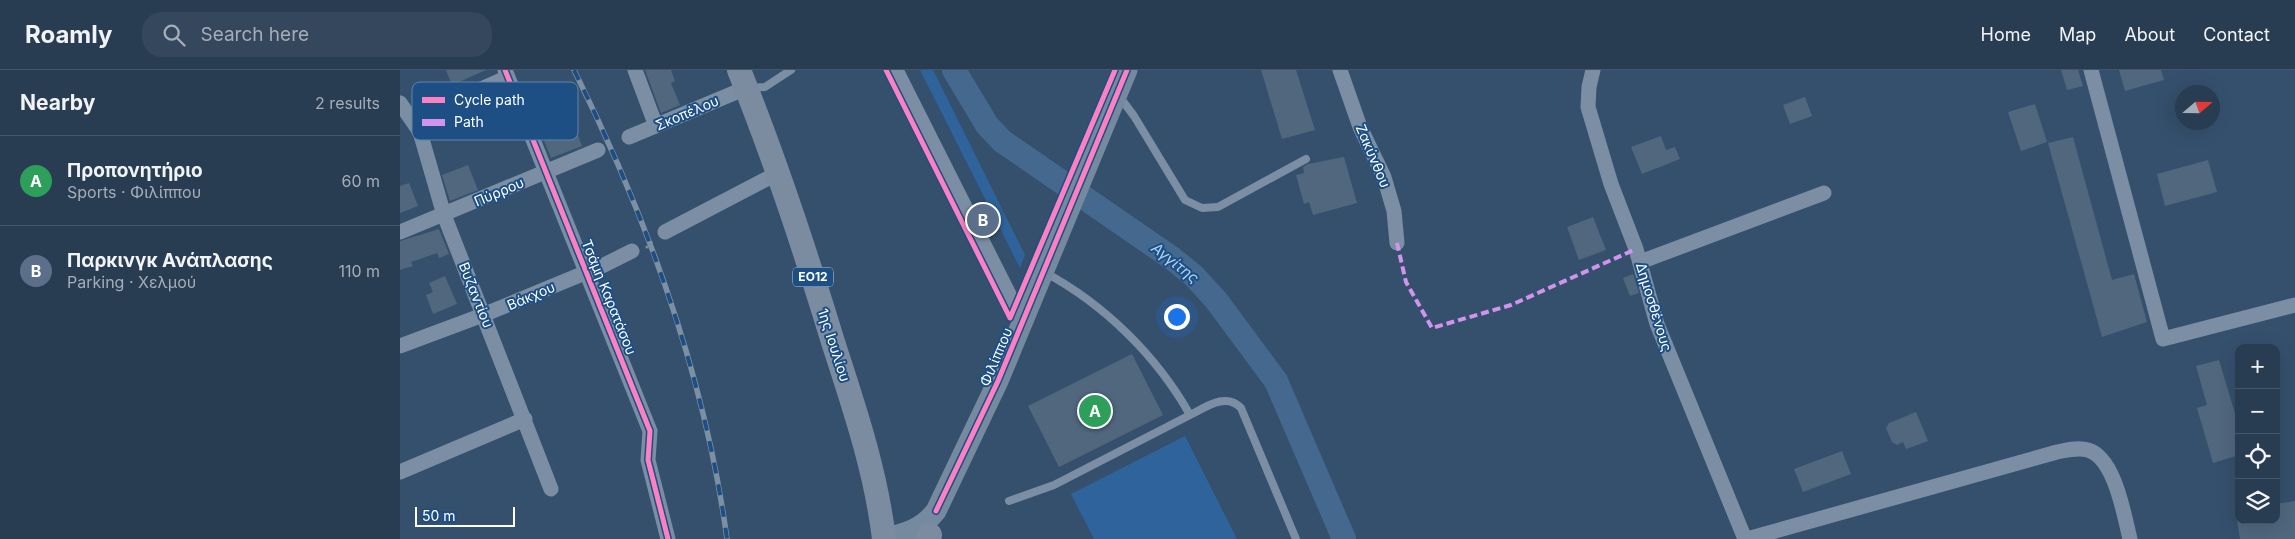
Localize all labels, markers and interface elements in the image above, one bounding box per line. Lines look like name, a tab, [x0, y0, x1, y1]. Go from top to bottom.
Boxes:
search box	[142, 12, 492, 57]
text: Roamly	[25, 20, 112, 49]
icon: search	[160, 21, 188, 49]
text: Search here	[200, 23, 309, 46]
text: Home	[1981, 24, 2031, 45]
text: Map	[2059, 24, 2096, 45]
text: About	[2124, 24, 2175, 45]
text: Contact	[2203, 24, 2270, 45]
legend	[412, 82, 578, 140]
north arrow	[2175, 85, 2220, 130]
text: Nearby	[20, 90, 95, 115]
text: Cycle path	[454, 91, 525, 108]
street label: Σκοπέλου	[653, 92, 721, 133]
text: 2 results	[315, 93, 380, 113]
text: Path	[454, 113, 484, 130]
street label: Ζακύνθου	[1352, 121, 1394, 190]
text: Προπονητήριο	[67, 159, 203, 182]
text: A	[30, 171, 42, 191]
text: 60 m	[341, 171, 380, 191]
street label: Πύρρου	[471, 173, 526, 210]
text: Sports · Φιλίππου	[67, 182, 201, 202]
pin: B	[967, 201, 999, 239]
street label: Τσάμη Καρατάσου	[579, 237, 640, 357]
water label: Αγγίτης	[1147, 238, 1203, 287]
text: Παρκινγκ Ανάπλασης	[67, 249, 273, 272]
street label: Βυζαντίου	[456, 259, 497, 330]
street label: Δημοσθένους	[1633, 260, 1676, 353]
text: B	[31, 261, 41, 281]
text: 110 m	[338, 261, 380, 281]
road number: ΕΟ12	[793, 268, 833, 286]
text: Parking · Χελμού	[67, 272, 196, 292]
street label: Βάκχου	[504, 278, 557, 313]
your location	[1164, 304, 1190, 330]
street label: 1ης Ιουλίου	[815, 306, 854, 383]
street label: Φιλίππου	[976, 325, 1016, 389]
map controls	[2235, 344, 2280, 524]
button: +	[2235, 344, 2280, 389]
button: −	[2235, 389, 2280, 434]
pin: A	[1079, 392, 1111, 430]
button: locate	[2235, 434, 2280, 479]
button: layers	[2235, 479, 2280, 524]
scale bar	[415, 504, 515, 527]
text: 50 m	[422, 507, 456, 524]

